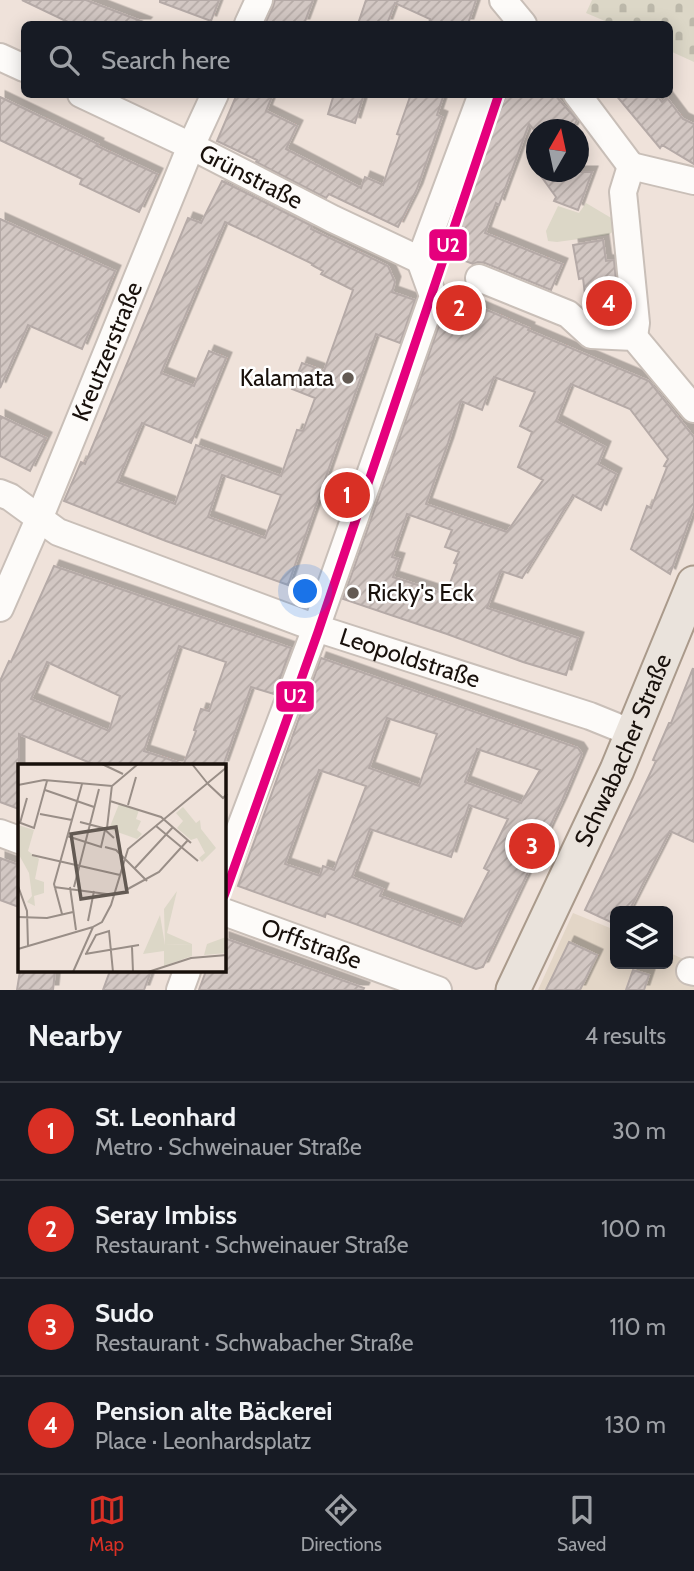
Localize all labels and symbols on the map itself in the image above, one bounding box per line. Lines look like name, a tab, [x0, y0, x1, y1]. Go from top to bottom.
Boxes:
north arrow	[526, 119, 589, 182]
street label: Grünstraße	[194, 138, 308, 215]
line badge: U2	[428, 228, 468, 262]
text: U2	[436, 234, 460, 257]
street label: Kreutzerstraße	[65, 277, 148, 425]
pin: 4	[586, 277, 632, 329]
pin: 2	[436, 282, 482, 334]
place label: Kalamata	[240, 363, 334, 392]
marker: Kalamata	[340, 370, 356, 386]
pin: 1	[324, 469, 370, 521]
your location	[288, 574, 322, 608]
place label: Ricky's Eck	[367, 578, 474, 607]
marker: Ricky's Eck	[345, 585, 361, 601]
street label: Leopoldstraße	[336, 622, 484, 694]
street label: Schwabacher Straße	[568, 649, 677, 851]
line badge: U2	[275, 680, 315, 713]
text: U2	[283, 685, 307, 708]
inset map	[18, 764, 226, 972]
pin: 3	[509, 820, 555, 872]
street label: Orffstraße	[257, 912, 366, 975]

